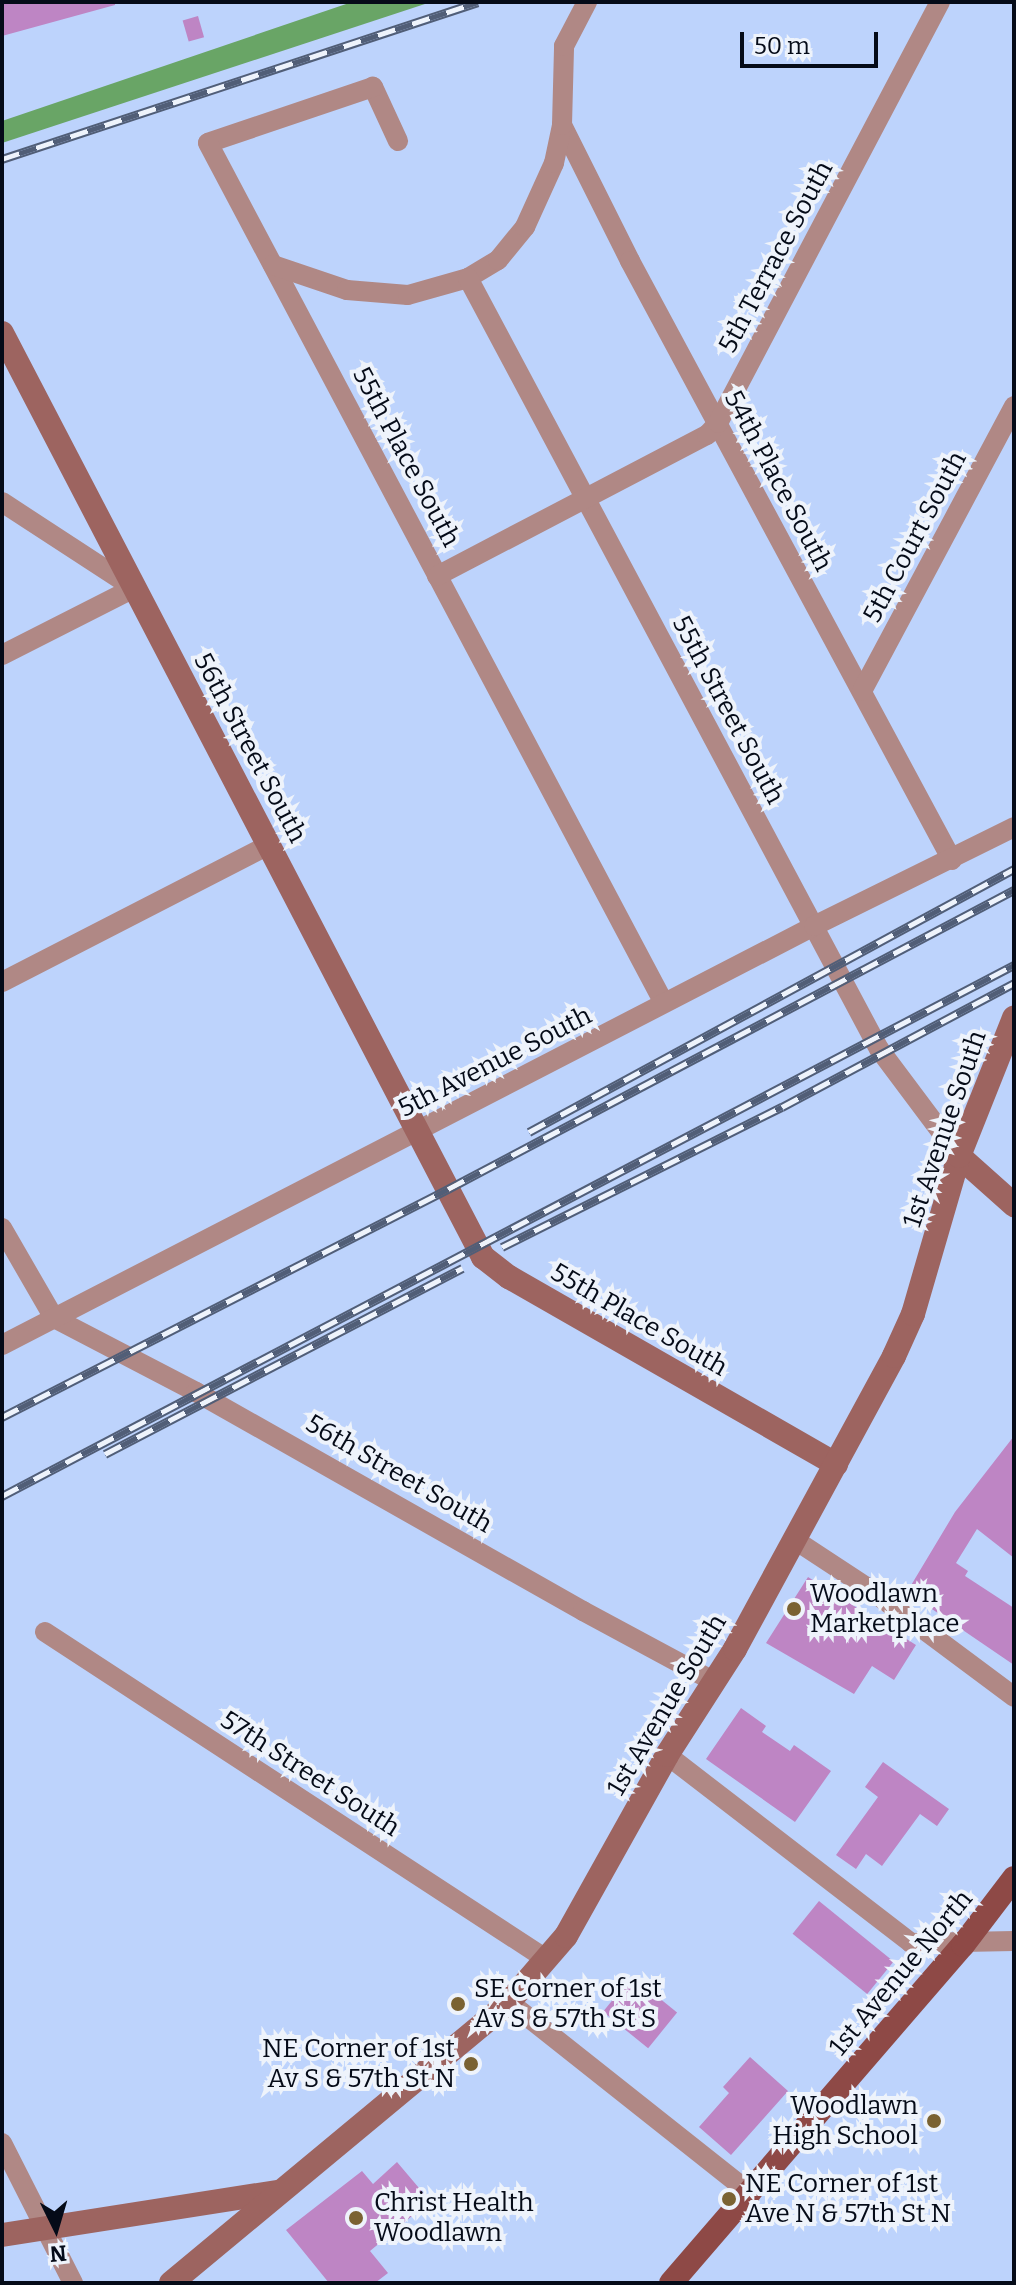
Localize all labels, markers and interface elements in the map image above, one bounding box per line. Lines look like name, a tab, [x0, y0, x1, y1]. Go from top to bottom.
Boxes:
scale bar	[744, 16, 882, 66]
text: 50 m	[754, 32, 810, 60]
street label: 5th Terrace South	[712, 156, 840, 358]
street label: 55th Place South	[346, 362, 466, 552]
street label: 54th Place South	[717, 385, 839, 577]
street label: 5th Court South	[857, 446, 973, 628]
street label: 55th Street South	[665, 611, 791, 809]
street label: 56th Street South	[187, 648, 313, 848]
street label: 5th Avenue South	[393, 1000, 597, 1124]
street label: 1st Avenue South	[897, 1027, 993, 1231]
street label: 55th Place South	[545, 1257, 733, 1383]
street label: 56th Street South	[300, 1408, 498, 1540]
place label: Woodlawn Marketplace	[810, 1578, 959, 1640]
marker: Woodlawn Marketplace	[785, 1600, 803, 1618]
street label: 1st Avenue South	[601, 1609, 733, 1801]
street label: 57th Street South	[215, 1704, 405, 1844]
street label: 1st Avenue North	[823, 1884, 979, 2062]
place label: SE Corner of 1st Av S & 57th St S	[474, 1973, 662, 2034]
marker: SE Corner of 1st Av S & 57th St S	[449, 1995, 467, 2013]
place label: NE Corner of 1st Av S & 57th St N	[262, 2033, 455, 2094]
marker: NE Corner of 1st Av S & 57th St N	[462, 2055, 480, 2073]
place label: Woodlawn High School	[772, 2090, 918, 2152]
marker: Woodlawn High School	[925, 2112, 943, 2130]
place label: NE Corner of 1st Ave N & 57th St N	[745, 2168, 951, 2230]
place label: Christ Health Woodlawn	[374, 2187, 534, 2248]
north arrow	[16, 2189, 96, 2269]
marker: NE Corner of 1st Ave N & 57th St N	[720, 2190, 738, 2208]
marker: Christ Health Woodlawn	[345, 2207, 367, 2229]
text: N	[49, 2239, 68, 2268]

